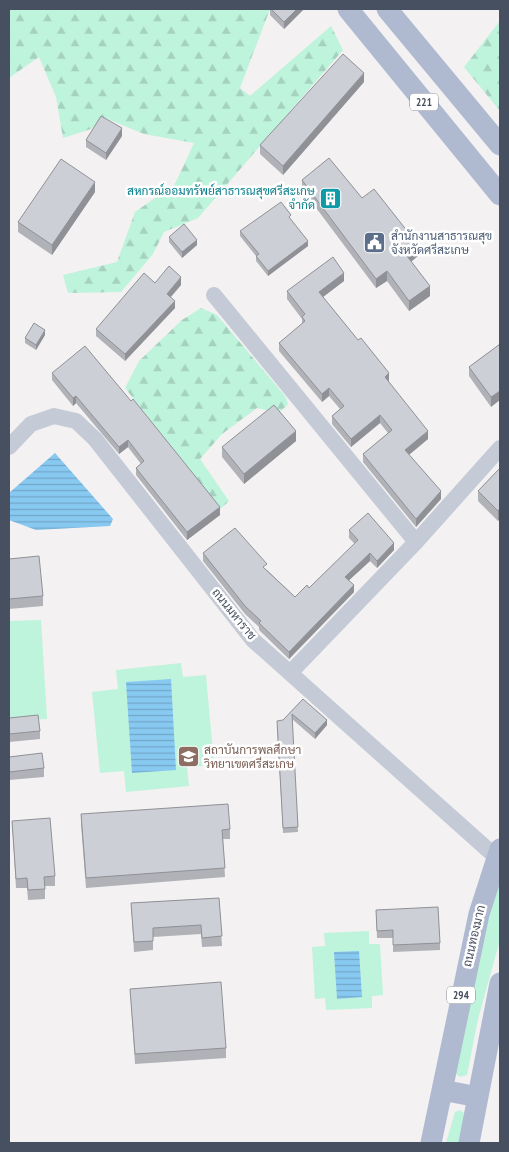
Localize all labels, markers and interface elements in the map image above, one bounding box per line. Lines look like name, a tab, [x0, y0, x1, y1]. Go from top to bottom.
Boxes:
road number: 221	[410, 94, 438, 110]
place label: สหกรณ์ออมทรัพย์สาธารณสุขศรีสะเกษ จำกัด	[127, 183, 316, 212]
building icon: สหกรณ์ออมทรัพย์สาธารณสุขศรีสะเกษ จำกัด	[319, 186, 343, 210]
place label: สำนักงานสาธารณสุข จังหวัดศรีสะเกษ	[391, 228, 492, 257]
public building icon: สำนักงานสาธารณสุข จังหวัดศรีสะเกษ	[363, 231, 387, 255]
street label: ถนนมหาราช	[209, 585, 260, 642]
place label: สถาบันการพลศึกษา วิทยาเขตศรีสะเกษ	[203, 742, 301, 771]
school or university icon: สถาบันการพลศึกษา วิทยาเขตศรีสะเกษ	[176, 745, 200, 769]
street label: ถนนทองมาก	[459, 904, 488, 968]
road number: 294	[447, 986, 475, 1004]

